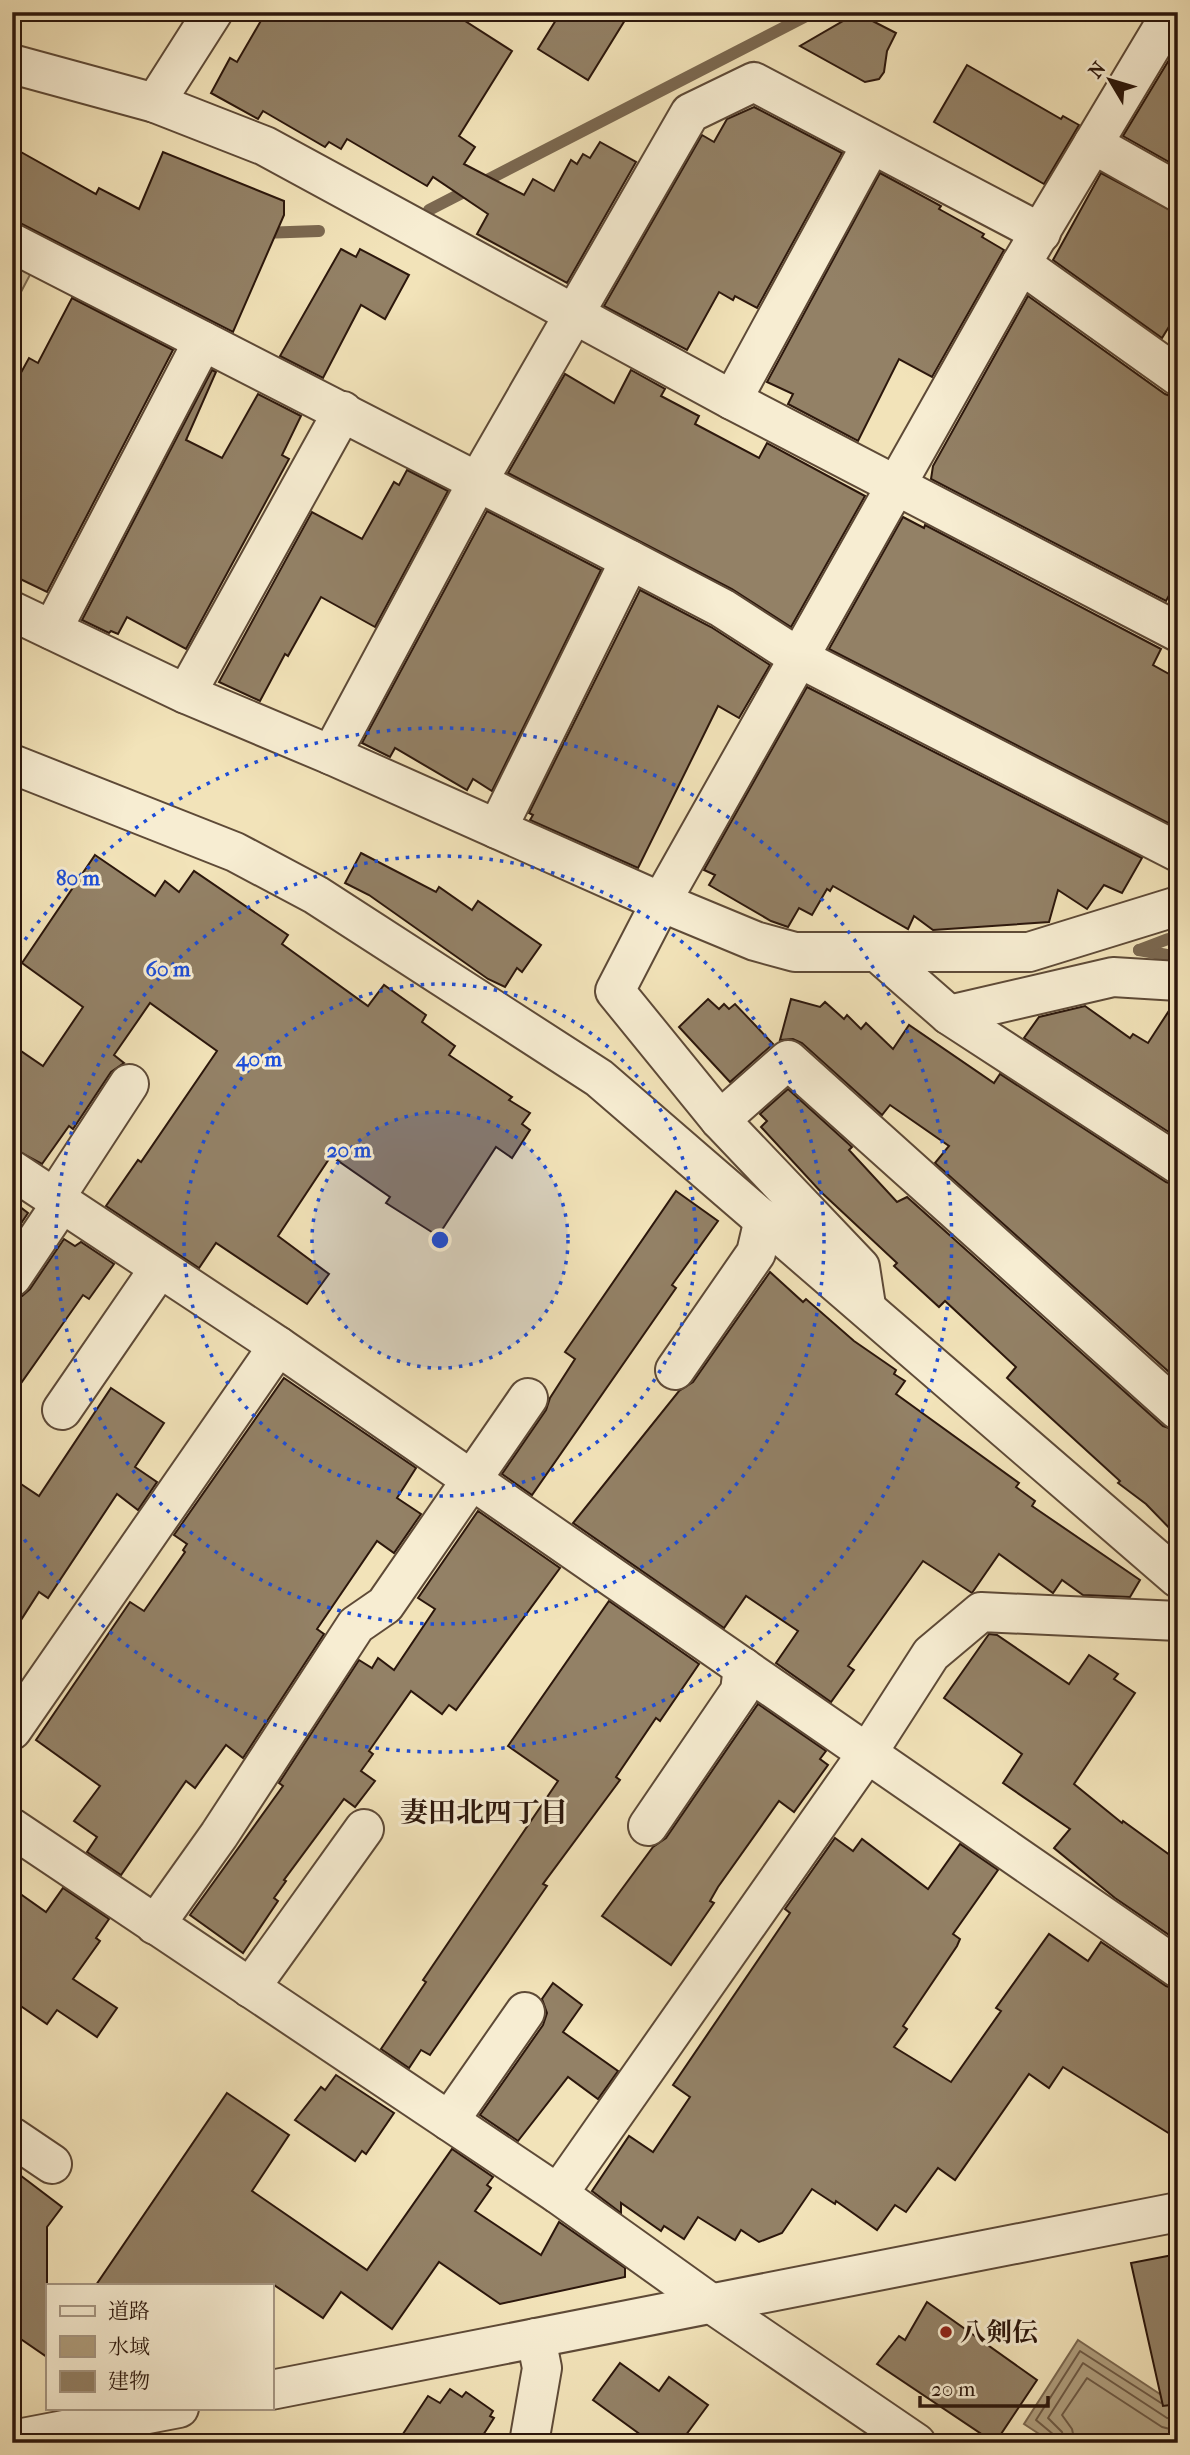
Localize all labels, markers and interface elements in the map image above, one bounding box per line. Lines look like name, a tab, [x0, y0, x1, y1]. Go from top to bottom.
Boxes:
north arrow	[1074, 46, 1144, 116]
text: N	[1084, 57, 1111, 83]
text: 80 m	[56, 866, 101, 890]
text: 60 m	[146, 957, 191, 981]
text: 40 m	[235, 1047, 283, 1072]
text: 20 m	[327, 1138, 372, 1162]
centre of rings	[428, 1228, 452, 1252]
district label: 妻田北四丁目	[400, 1796, 568, 1829]
legend	[46, 2284, 273, 2410]
text: 道路	[108, 2299, 150, 2323]
place label: 八剣伝	[960, 2317, 1038, 2348]
marker: 八剣伝	[938, 2324, 954, 2340]
text: 水域	[108, 2335, 150, 2359]
scale bar	[920, 2364, 1048, 2408]
text: 建物	[108, 2369, 150, 2393]
text: 20 m	[931, 2377, 976, 2401]

